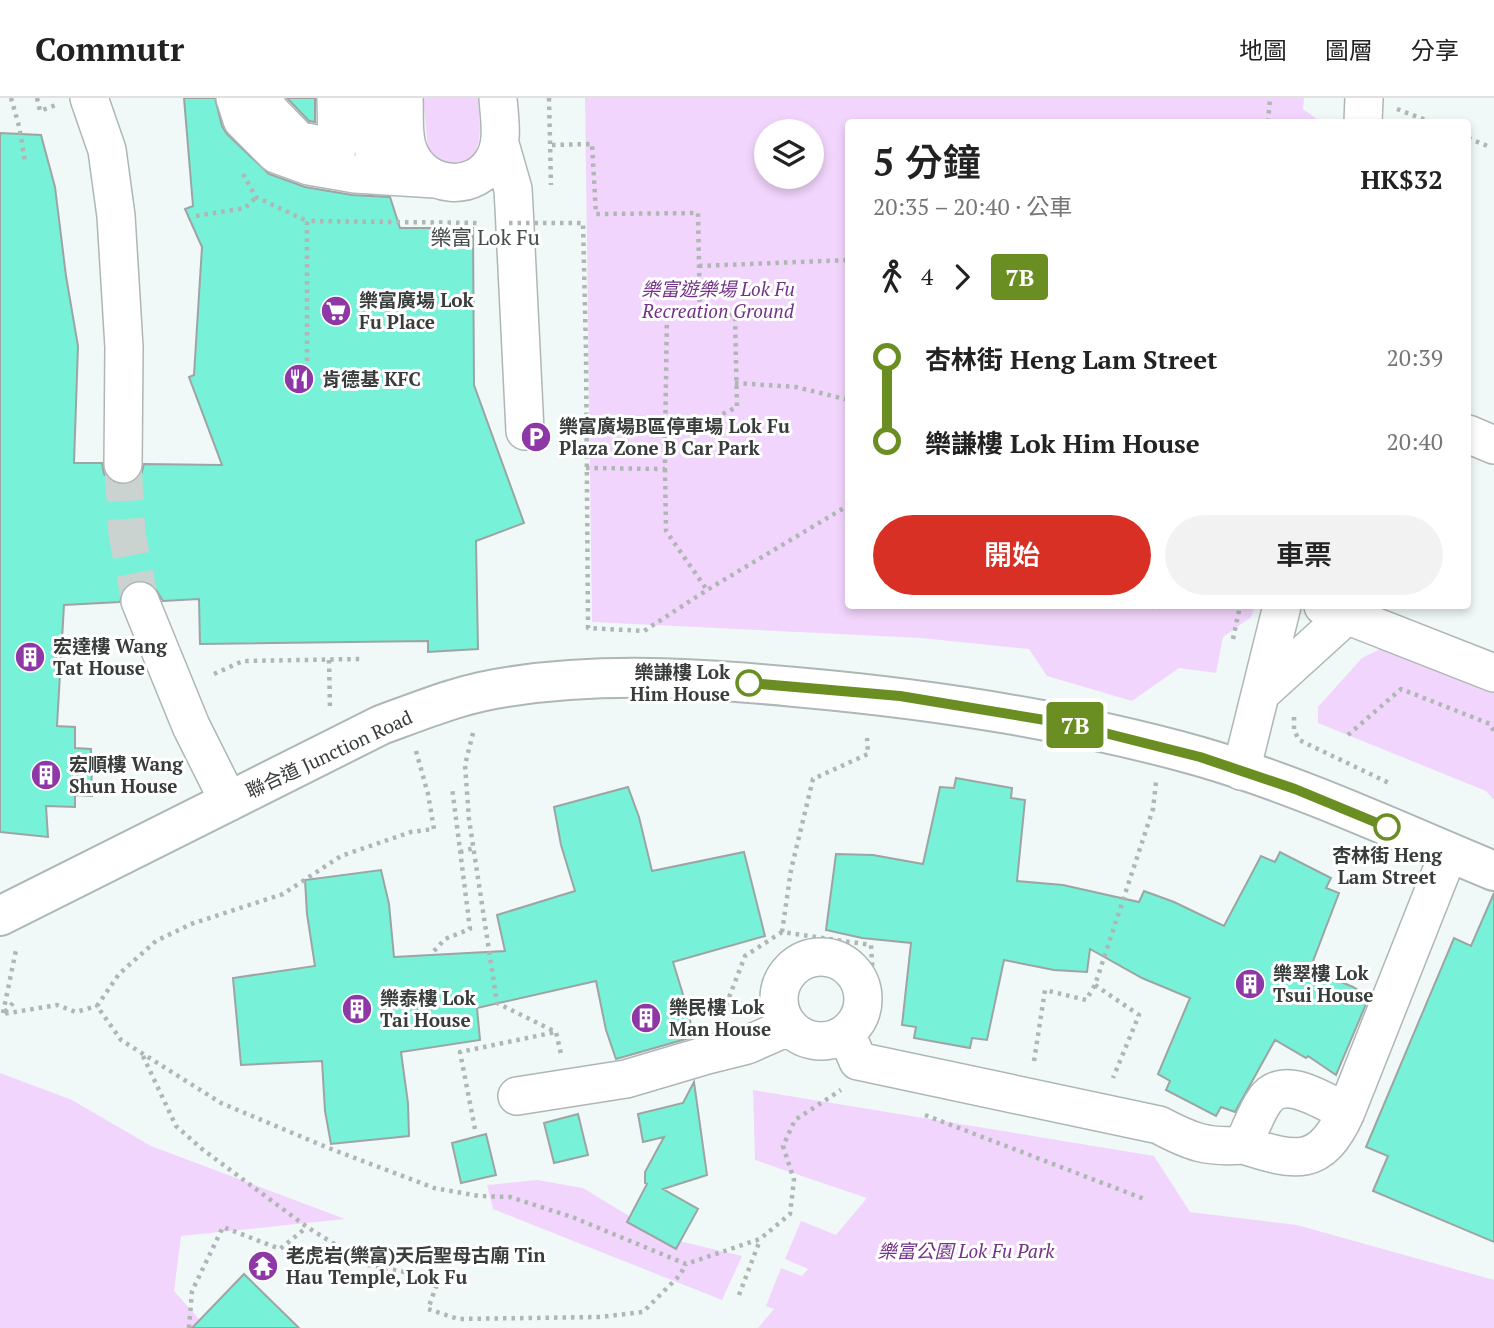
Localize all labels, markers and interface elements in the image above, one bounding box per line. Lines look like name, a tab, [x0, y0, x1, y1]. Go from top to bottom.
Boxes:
text: Commutr	[35, 27, 184, 70]
text: 地圖	[1239, 34, 1287, 66]
text: 圖層	[1325, 34, 1373, 66]
text: 分享	[1411, 34, 1459, 66]
map controls	[754, 119, 824, 189]
button: layers	[754, 119, 824, 189]
text: 5 分鐘	[873, 137, 981, 187]
text: HK$32	[1360, 162, 1443, 196]
text: 20:35 – 20:40 · 公車	[873, 191, 1073, 222]
district label: 樂富 Lok Fu	[430, 223, 540, 251]
icon: walk	[873, 258, 911, 296]
icon: forward	[943, 258, 981, 296]
text: 4	[921, 261, 933, 292]
text: 7B	[1005, 261, 1034, 293]
park label: 樂富遊樂場 Lok Fu Recreation Ground	[641, 276, 795, 323]
place label: 樂富廣場 Lok Fu Place	[359, 287, 474, 334]
supermarket icon: 樂富廣場 Lok Fu Place	[319, 294, 353, 328]
text: 杏林街 Heng Lam Street	[925, 342, 1217, 376]
text: 20:39	[1386, 342, 1443, 373]
restaurant icon: 肯德基 KFC	[282, 362, 316, 396]
place label: 肯德基 KFC	[322, 366, 421, 391]
place label: 樂富廣場B區停車場 Lok Fu Plaza Zone B Car Park	[559, 413, 790, 460]
parking icon: 樂富廣場B區停車場 Lok Fu Plaza Zone B Car Park	[519, 420, 553, 454]
text: 樂謙樓 Lok Him House	[925, 426, 1200, 460]
text: 20:40	[1386, 426, 1443, 457]
button: 開始	[873, 515, 1151, 595]
button: 車票	[1165, 515, 1443, 595]
place label: 宏達樓 Wang Tat House	[53, 633, 168, 680]
building icon: 宏達樓 Wang Tat House	[13, 640, 47, 674]
place label: 樂謙樓 Lok Him House	[630, 659, 731, 706]
marker: 樂謙樓 Lok Him House	[736, 670, 762, 696]
line badge: 7B	[1044, 702, 1106, 748]
street label: 聯合道 Junction Road	[242, 704, 416, 803]
text: 7B	[1060, 709, 1090, 741]
place label: 宏順樓 Wang Shun House	[69, 751, 184, 798]
building icon: 宏順樓 Wang Shun House	[29, 758, 63, 792]
marker: 杏林街 Heng Lam Street	[1374, 814, 1400, 840]
place label: 杏林街 Heng Lam Street	[1332, 842, 1443, 889]
place label: 樂翠樓 Lok Tsui House	[1273, 960, 1373, 1007]
building icon: 樂翠樓 Lok Tsui House	[1233, 967, 1267, 1001]
place label: 樂泰樓 Lok Tai House	[380, 985, 476, 1032]
building icon: 樂泰樓 Lok Tai House	[340, 992, 374, 1026]
place label: 樂民樓 Lok Man House	[669, 994, 771, 1041]
building icon: 樂民樓 Lok Man House	[629, 1001, 663, 1035]
park label: 樂富公園 Lok Fu Park	[878, 1238, 1055, 1263]
place label: 老虎岩(樂富)天后聖母古廟 Tin Hau Temple, Lok Fu	[286, 1242, 546, 1289]
temple icon: 老虎岩(樂富)天后聖母古廟 Tin Hau Temple, Lok Fu	[246, 1249, 280, 1283]

